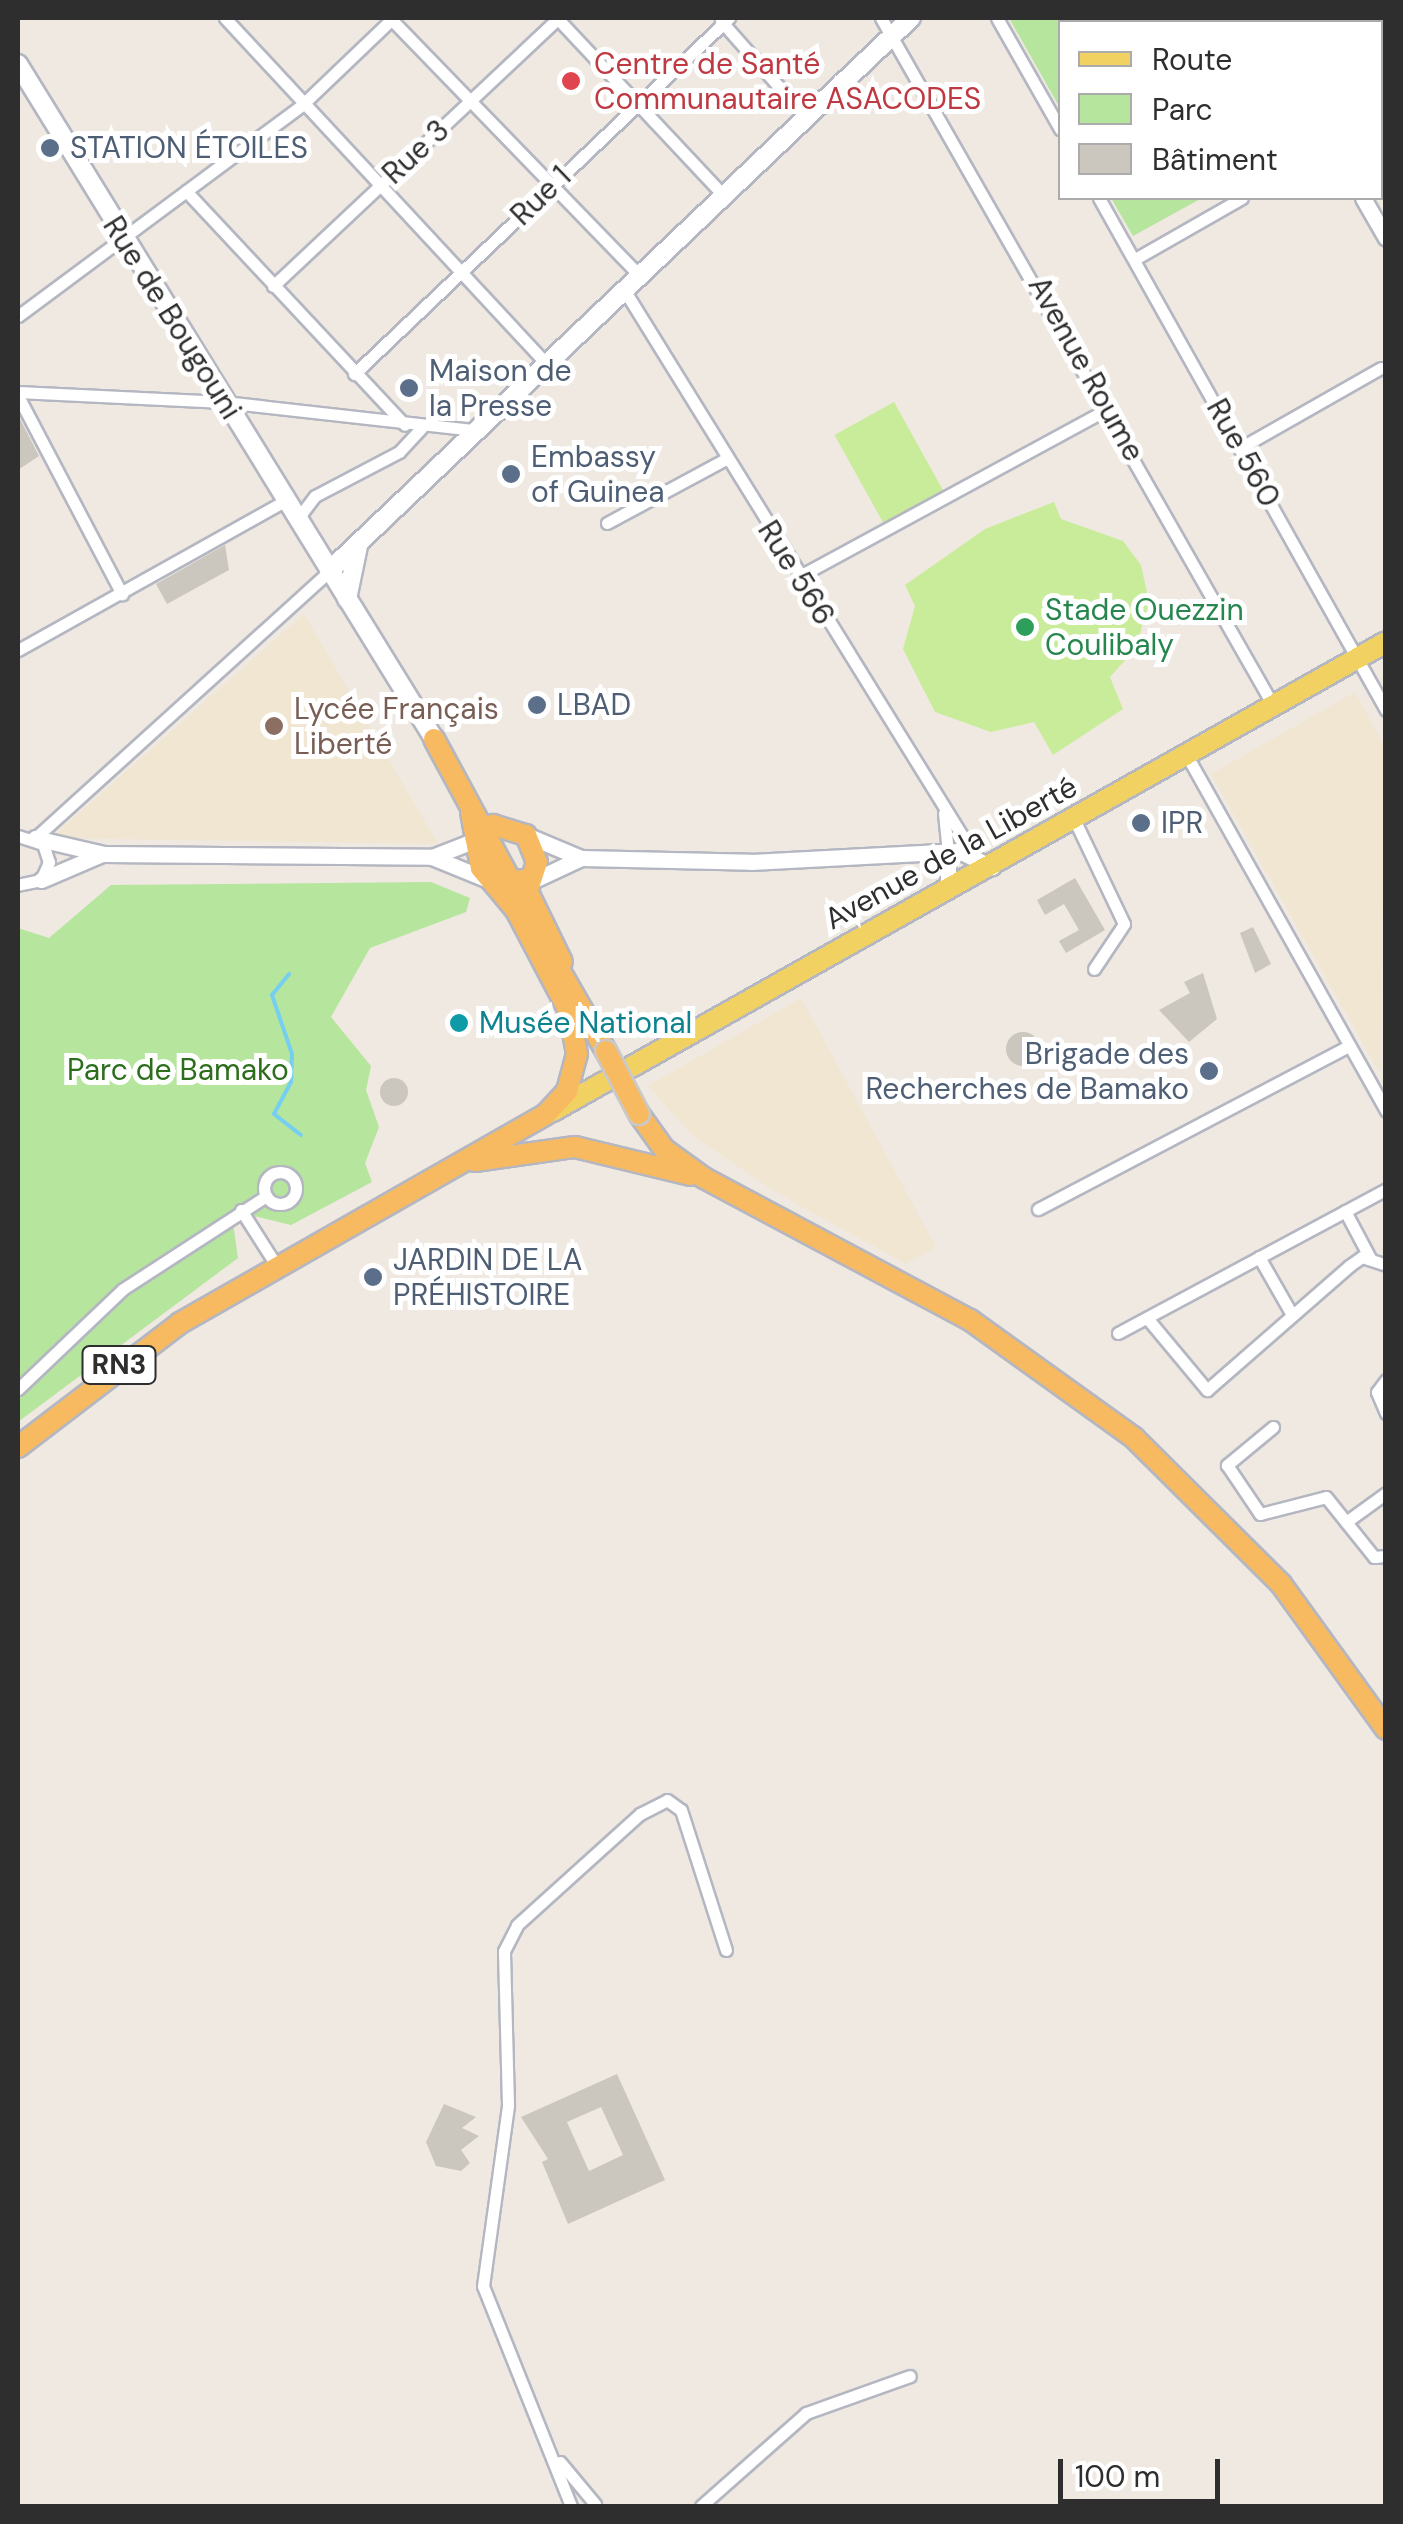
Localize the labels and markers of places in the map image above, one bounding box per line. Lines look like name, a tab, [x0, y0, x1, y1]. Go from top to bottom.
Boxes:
place label: Centre de Santé Communautaire ASACODES	[594, 46, 981, 116]
marker: Centre de Santé Communautaire ASACODES	[558, 68, 584, 94]
place label: STATION ÉTOILES	[70, 130, 308, 166]
marker: STATION ÉTOILES	[39, 137, 61, 159]
place label: Maison de la Presse	[429, 353, 572, 424]
marker: Maison de la Presse	[398, 377, 420, 399]
place label: Embassy of Guinea	[531, 439, 665, 510]
marker: Embassy of Guinea	[500, 463, 522, 485]
place label: Stade Ouezzin Coulibaly	[1045, 592, 1244, 662]
marker: Stade Ouezzin Coulibaly	[1014, 616, 1036, 638]
place label: LBAD	[557, 687, 631, 723]
place label: Lycée Français Liberté	[294, 691, 499, 762]
marker: LBAD	[526, 694, 548, 716]
marker: Lycée Français Liberté	[263, 715, 285, 737]
place label: IPR	[1161, 805, 1203, 841]
marker: IPR	[1130, 812, 1152, 834]
place label: Musée National	[479, 1005, 692, 1041]
marker: Musée National	[448, 1012, 470, 1034]
place label: Brigade des Recherches de Bamako	[865, 1036, 1189, 1106]
marker: Brigade des Recherches de Bamako	[1198, 1060, 1220, 1082]
place label: JARDIN DE LA PRÉHISTOIRE	[393, 1242, 583, 1312]
marker: JARDIN DE LA PRÉHISTOIRE	[362, 1266, 384, 1288]

